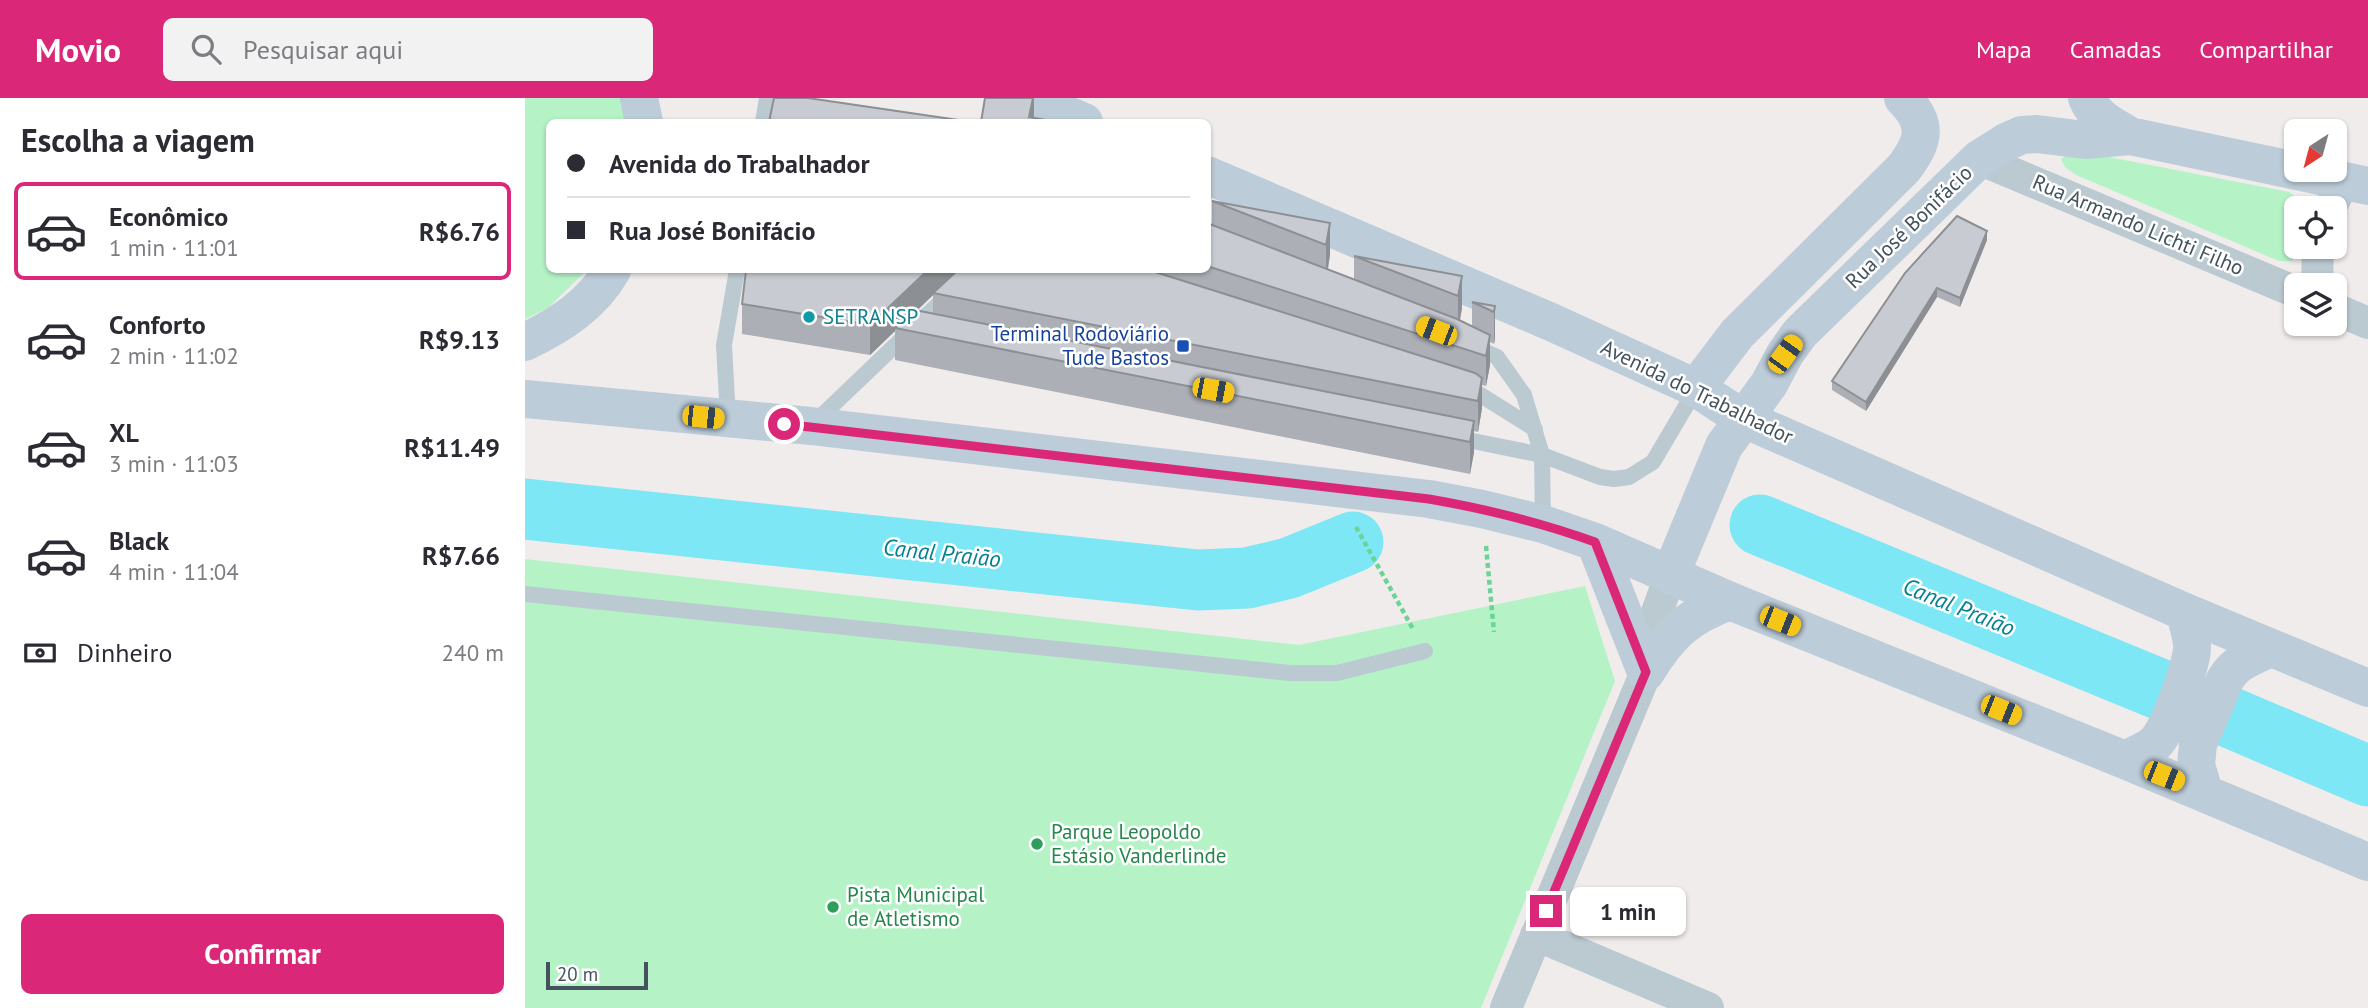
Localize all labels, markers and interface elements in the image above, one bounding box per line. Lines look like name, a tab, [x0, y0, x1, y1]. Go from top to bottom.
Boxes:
search box	[163, 18, 653, 81]
text: Movio	[35, 28, 121, 71]
icon: search	[187, 30, 225, 68]
text: Pesquisar aqui	[243, 33, 403, 66]
text: Mapa	[1976, 34, 2032, 65]
text: Camadas	[2070, 34, 2161, 65]
text: Compartilhar	[2199, 34, 2333, 65]
text: Escolha a viagem	[21, 119, 255, 161]
north arrow	[2284, 119, 2347, 182]
map controls	[2284, 119, 2347, 336]
text: Avenida do Trabalhador	[609, 147, 870, 180]
street label: Rua José Bonifácio	[1839, 159, 1978, 294]
street label: Rua Armando Lichti Filho	[2029, 168, 2248, 281]
button: locate	[2284, 196, 2347, 259]
icon: car	[25, 200, 88, 263]
text: Econômico	[109, 200, 228, 233]
text: Rua José Bonifácio	[609, 214, 815, 247]
text: R$6.76	[419, 215, 500, 248]
text: 1 min · 11:01	[109, 233, 239, 262]
button: layers	[2284, 273, 2347, 336]
place label: SETRANSP	[823, 303, 918, 330]
icon: car	[25, 308, 88, 371]
text: Conforto	[109, 308, 206, 341]
marker: SETRANSP	[801, 309, 817, 325]
car	[1413, 314, 1460, 348]
place label: Terminal Rodoviário Tude Bastos	[991, 320, 1169, 371]
text: R$9.13	[419, 323, 500, 356]
car	[1765, 331, 1806, 377]
street label: Avenida do Trabalhador	[1597, 333, 1798, 450]
marker: Terminal Rodoviário Tude Bastos	[1175, 338, 1191, 354]
text: 2 min · 11:02	[109, 341, 239, 370]
car	[1191, 376, 1236, 404]
car	[682, 404, 725, 430]
route start	[768, 408, 800, 440]
icon: car	[25, 416, 88, 479]
text: XL	[109, 416, 139, 449]
text: R$11.49	[404, 431, 500, 464]
text: 3 min · 11:03	[109, 449, 239, 478]
icon: car	[25, 524, 88, 587]
text: Black	[109, 524, 169, 557]
water label: Canal Praião	[882, 532, 1002, 573]
text: R$7.66	[422, 539, 500, 572]
text: 4 min · 11:04	[109, 557, 239, 586]
water label: Canal Praião	[1899, 571, 2019, 642]
car	[1757, 603, 1804, 639]
icon: cash	[21, 634, 59, 672]
text: Dinheiro	[77, 636, 172, 669]
text: 240 m	[442, 638, 504, 667]
car	[1978, 692, 2025, 728]
car	[2141, 758, 2188, 794]
place label: Parque Leopoldo Estásio Vanderlinde	[1051, 818, 1226, 869]
marker: Parque Leopoldo Estásio Vanderlinde	[1029, 836, 1045, 852]
place label: Pista Municipal de Atletismo	[847, 881, 984, 932]
callout: 1 min	[1571, 886, 1686, 936]
route end	[1530, 895, 1562, 927]
text: 1 min	[1600, 897, 1656, 926]
marker: Pista Municipal de Atletismo	[825, 899, 841, 915]
button: Confirmar	[21, 914, 504, 994]
scale bar	[546, 959, 647, 991]
text: 20 m	[557, 962, 598, 986]

